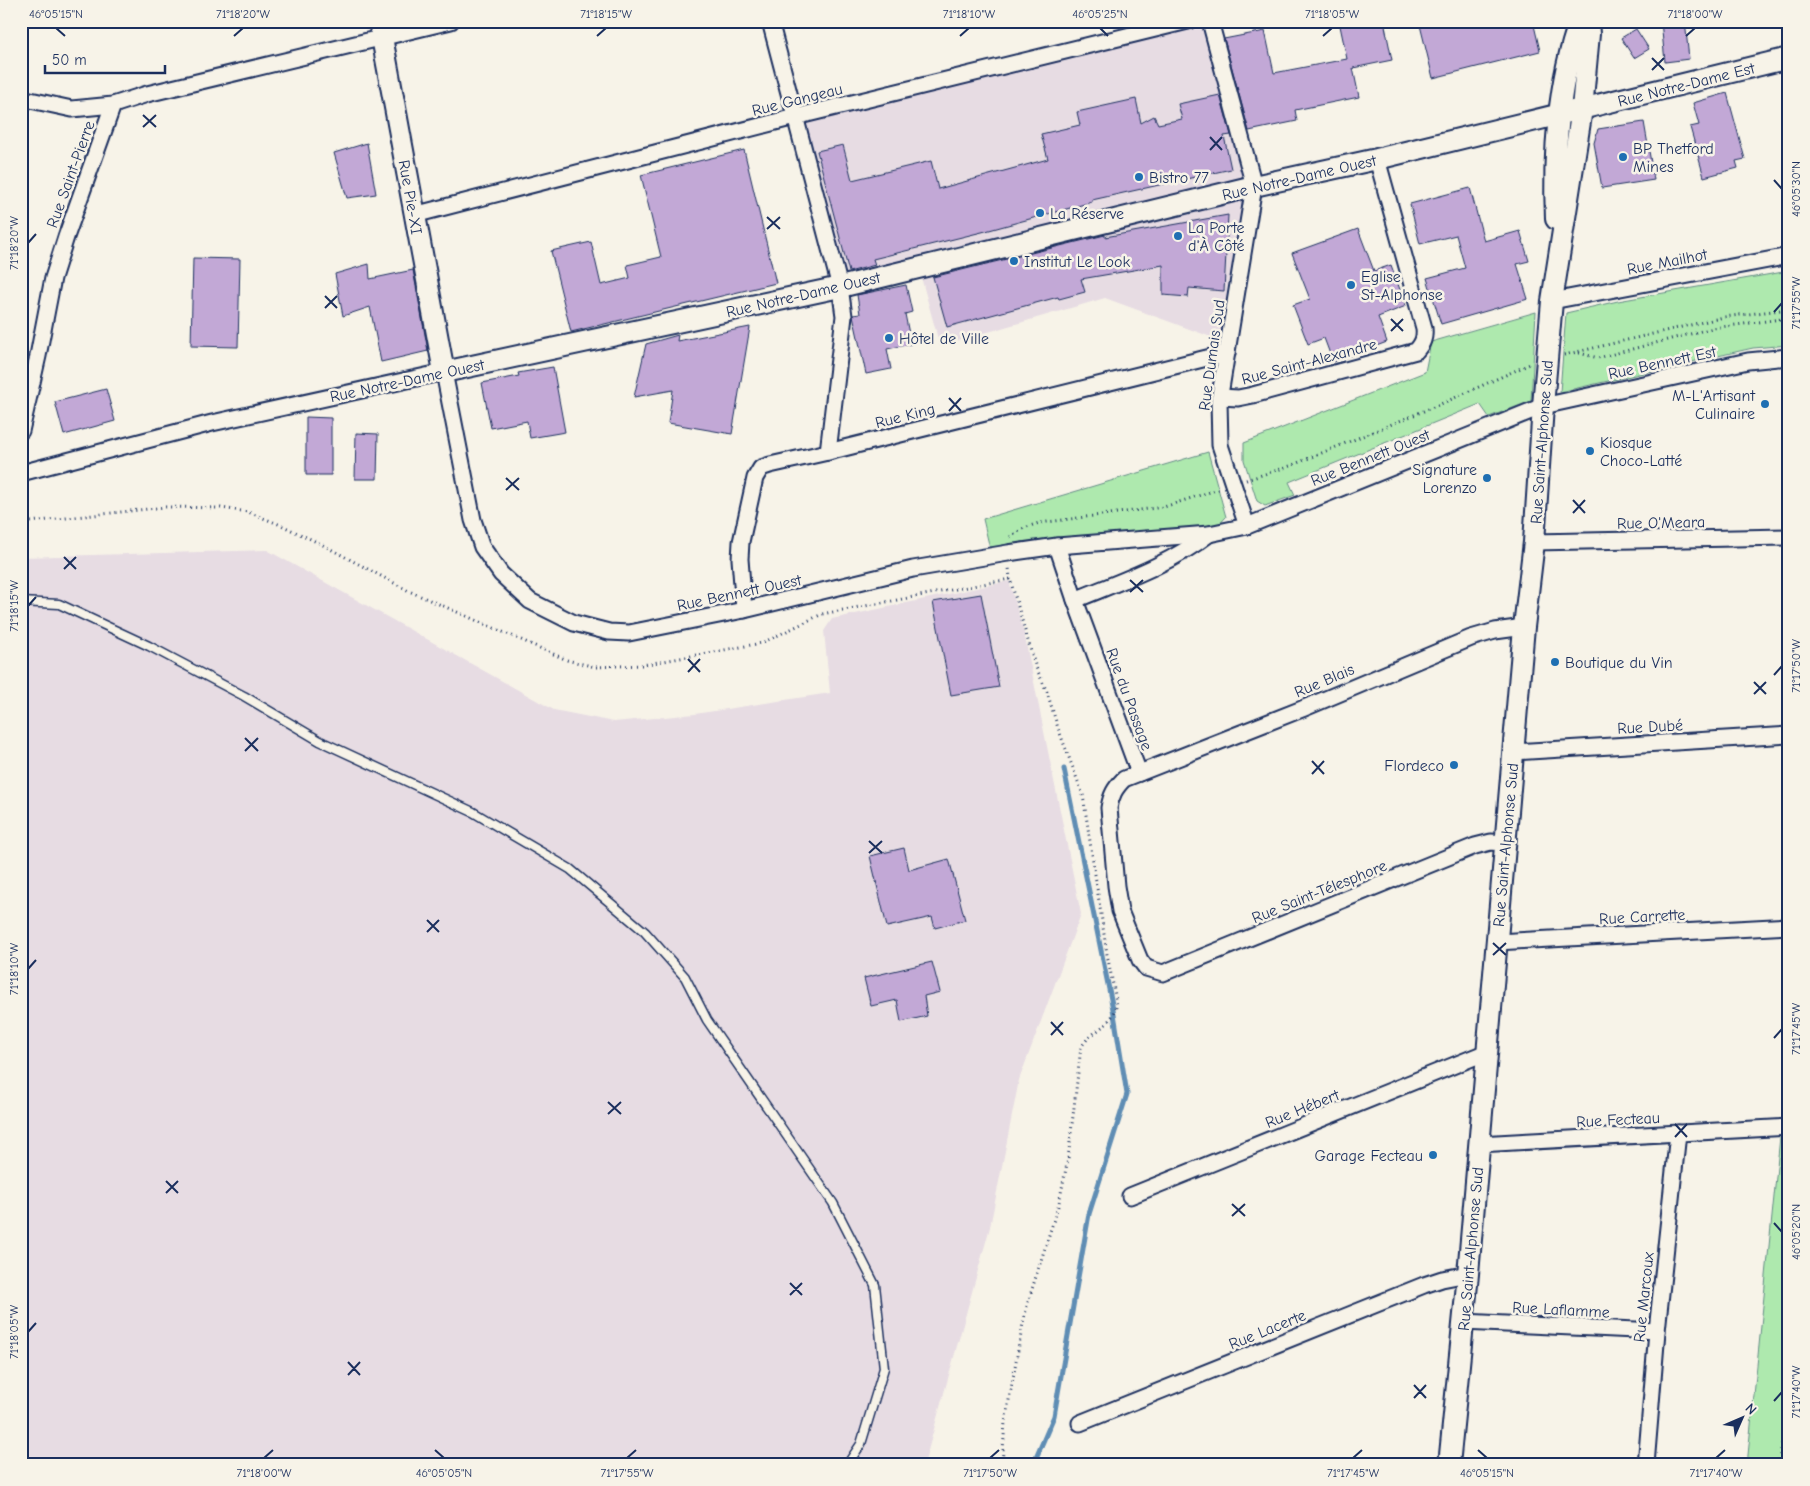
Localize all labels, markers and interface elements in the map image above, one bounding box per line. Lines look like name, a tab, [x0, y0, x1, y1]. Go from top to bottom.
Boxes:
text: 46°05'15"N	[29, 7, 83, 21]
text: 71°18'20"W	[216, 7, 271, 21]
text: 71°18'15"W	[580, 7, 632, 21]
text: 71°18'10"W	[943, 7, 996, 21]
text: 46°05'25"N	[1072, 7, 1128, 21]
text: 71°18'05"W	[1305, 7, 1360, 21]
text: 71°18'00"W	[1668, 7, 1723, 21]
scale bar	[45, 42, 165, 74]
text: 50 m	[52, 51, 87, 69]
street label: Rue Notre-Dame Est	[1616, 59, 1757, 111]
street label: Rue Gangeau	[750, 80, 844, 120]
street label: Rue Saint-Pierre	[43, 118, 99, 230]
place label: BP Thetford Mines	[1633, 140, 1714, 176]
street label: Rue Notre-Dame Ouest	[1220, 151, 1378, 204]
marker: BP Thetford Mines	[1617, 151, 1629, 163]
street label: Rue Pie-XI	[395, 159, 425, 236]
text: 46°05'30"N	[1789, 161, 1803, 217]
place label: Bistro 77	[1149, 169, 1209, 187]
marker: Bistro 77	[1133, 171, 1145, 183]
place label: La Réserve	[1050, 205, 1124, 223]
marker: La Réserve	[1034, 207, 1046, 219]
text: 71°18'20"W	[7, 215, 21, 270]
place label: La Porte d'À Côté	[1188, 219, 1245, 255]
marker: La Porte d'À Côté	[1172, 230, 1184, 242]
street label: Rue Mailhot	[1626, 245, 1709, 279]
place label: Institut Le Look	[1024, 253, 1130, 271]
marker: Institut Le Look	[1008, 255, 1020, 267]
street label: Rue Notre-Dame Ouest	[724, 268, 882, 321]
place label: Eglise St-Alphonse	[1361, 268, 1443, 304]
text: 71°17'55"W	[1789, 276, 1803, 329]
marker: Eglise St-Alphonse	[1345, 279, 1357, 291]
street label: Rue Dumais Sud	[1195, 298, 1229, 412]
place label: Hôtel de Ville	[899, 330, 989, 348]
marker: Hôtel de Ville	[883, 332, 895, 344]
street label: Rue Saint-Alexandre	[1240, 335, 1379, 389]
street label: Rue Bennett Est	[1606, 343, 1718, 383]
street label: Rue Notre-Dame Ouest	[328, 356, 487, 406]
street label: Rue Saint-Alphonse Sud	[1527, 359, 1557, 525]
place label: M-L'Artisant Culinaire	[1672, 387, 1755, 423]
marker: M-L'Artisant Culinaire	[1759, 398, 1771, 410]
street label: Rue King	[873, 400, 937, 432]
street label: Rue Bennett Ouest	[1308, 426, 1433, 490]
place label: Kiosque Choco-Latté	[1600, 434, 1682, 470]
marker: Kiosque Choco-Latté	[1584, 445, 1596, 457]
place label: Signature Lorenzo	[1412, 461, 1477, 497]
marker: Signature Lorenzo	[1481, 472, 1493, 484]
street label: Rue O'Meara	[1617, 513, 1705, 533]
street label: Rue Bennett Ouest	[675, 571, 804, 615]
text: 71°18'15"W	[7, 580, 21, 632]
text: 71°17'50"W	[1789, 639, 1803, 693]
street label: Rue du Passage	[1102, 646, 1156, 753]
place label: Boutique du Vin	[1565, 654, 1673, 672]
marker: Boutique du Vin	[1549, 656, 1561, 668]
street label: Rue Blais	[1292, 660, 1357, 702]
street label: Rue Dubé	[1617, 716, 1683, 738]
place label: Flordeco	[1384, 757, 1444, 775]
marker: Flordeco	[1448, 759, 1460, 771]
street label: Rue Saint-Alphonse Sud	[1490, 762, 1522, 928]
street label: Rue Saint-Télesphore	[1249, 857, 1389, 927]
street label: Rue Carrette	[1598, 906, 1686, 928]
text: 71°18'10"W	[7, 942, 21, 995]
text: 71°17'45"W	[1789, 1002, 1803, 1055]
street label: Rue Hébert	[1263, 1086, 1342, 1132]
street label: Rue Fecteau	[1576, 1109, 1660, 1131]
place label: Garage Fecteau	[1315, 1147, 1423, 1165]
marker: Garage Fecteau	[1427, 1149, 1439, 1161]
street label: Rue Saint-Alphonse Sud	[1455, 1166, 1487, 1332]
text: 46°05'20"N	[1789, 1204, 1803, 1260]
street label: Rue Marcoux	[1630, 1251, 1658, 1343]
street label: Rue Laflamme	[1512, 1298, 1610, 1322]
text: 71°18'05"W	[7, 1304, 21, 1359]
street label: Rue Lacerte	[1226, 1306, 1308, 1353]
text: 71°17'40"W	[1789, 1365, 1803, 1419]
north arrow	[1718, 1394, 1768, 1444]
text: N	[1742, 1400, 1760, 1418]
text: 71°18'00"W	[237, 1466, 292, 1480]
text: 46°05'05"N	[416, 1466, 472, 1480]
text: 71°17'55"W	[601, 1466, 654, 1480]
text: 71°17'50"W	[963, 1466, 1017, 1480]
text: 71°17'45"W	[1327, 1466, 1380, 1480]
text: 46°05'15"N	[1460, 1466, 1514, 1480]
text: 71°17'40"W	[1690, 1466, 1743, 1480]

